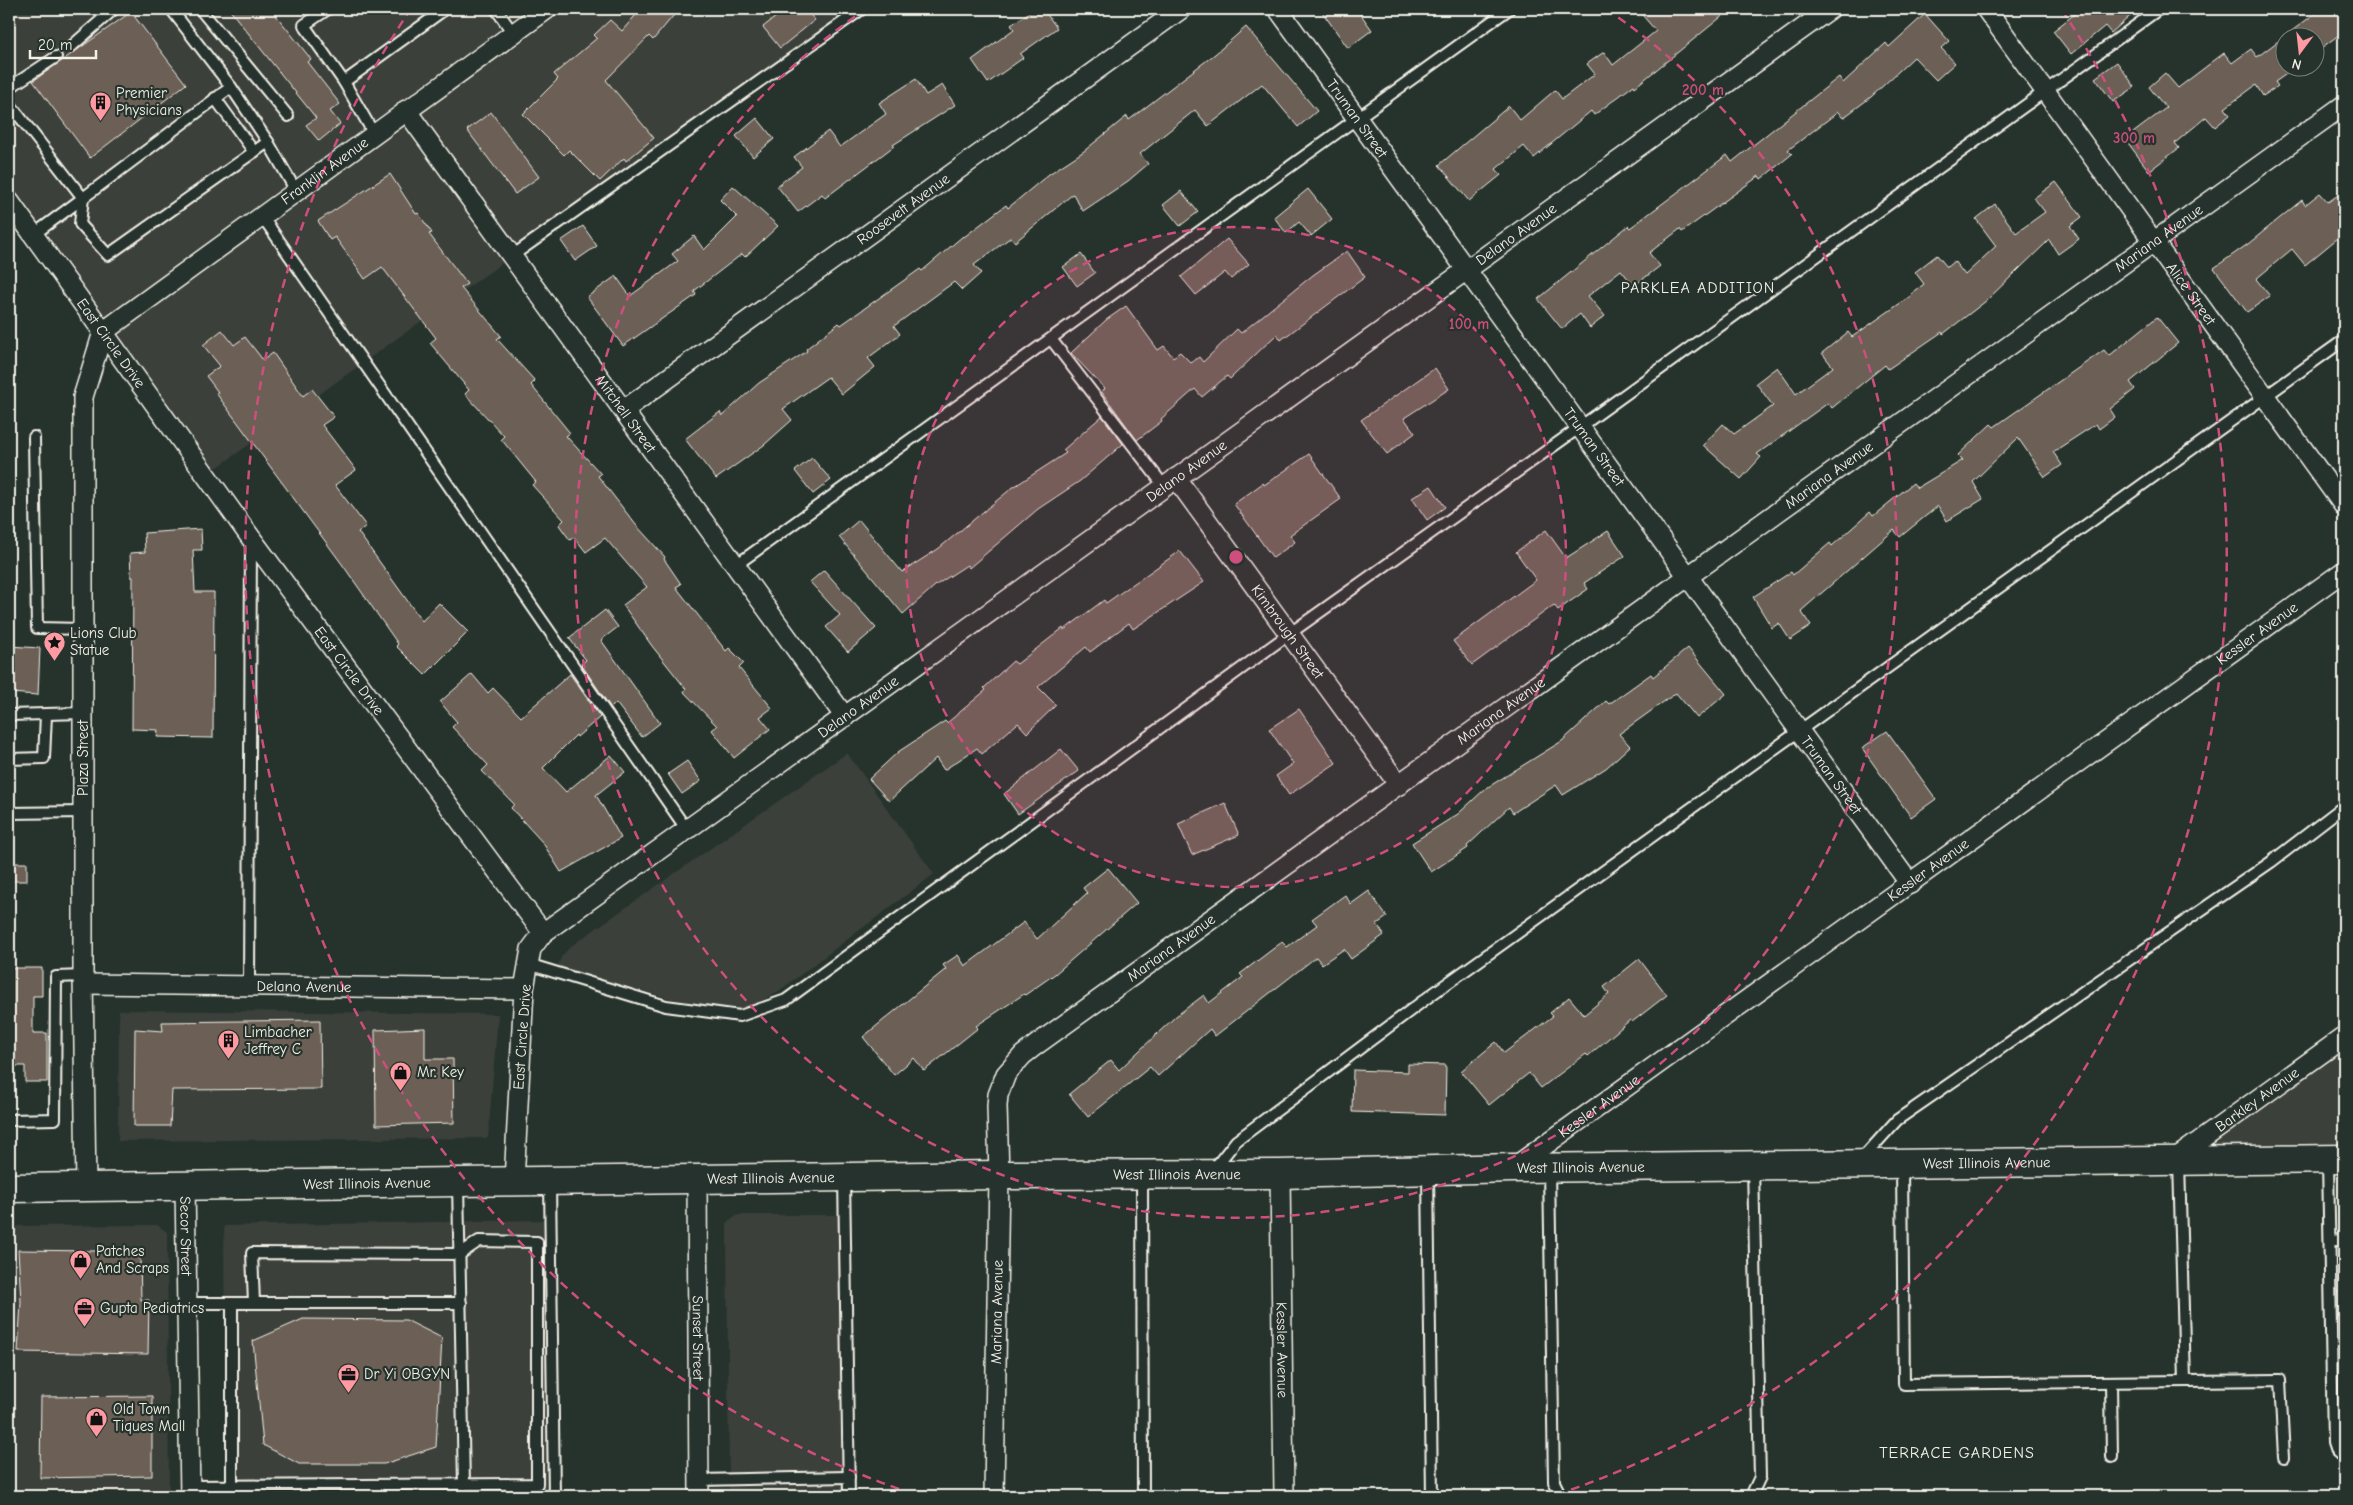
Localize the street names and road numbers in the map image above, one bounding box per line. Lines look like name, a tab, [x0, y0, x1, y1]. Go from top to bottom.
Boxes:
street label: Truman Street	[1323, 76, 1392, 162]
street label: Franklin Avenue	[277, 133, 372, 209]
street label: Roosevelt Avenue	[853, 169, 953, 248]
street label: Delano Avenue	[1472, 199, 1560, 269]
street label: Mariana Avenue	[2111, 200, 2207, 276]
street label: Alice Street	[2163, 259, 2220, 329]
street label: East Circle Drive	[73, 295, 150, 392]
street label: Mitchell Street	[592, 371, 660, 457]
street label: Truman Street	[1560, 404, 1629, 490]
street label: Delano Avenue	[1143, 436, 1231, 506]
street label: Mariana Avenue	[1781, 437, 1877, 513]
street label: Kimbrough Street	[1247, 581, 1328, 683]
street label: Kessler Avenue	[2213, 598, 2302, 669]
street label: East Circle Drive	[310, 623, 388, 719]
street label: Delano Avenue	[814, 671, 902, 742]
street label: Mariana Avenue	[1453, 673, 1549, 749]
street label: Plaza Street	[74, 719, 92, 796]
street label: Truman Street	[1797, 732, 1866, 818]
street label: Kessler Avenue	[1884, 834, 1973, 905]
street label: Mariana Avenue	[1124, 910, 1219, 986]
street label: Delano Avenue	[256, 977, 352, 996]
street label: East Circle Drive	[509, 983, 535, 1090]
street label: Barkley Avenue	[2212, 1063, 2303, 1136]
street label: Kessler Avenue	[1555, 1071, 1644, 1141]
street label: West Illinois Avenue	[1923, 1153, 2051, 1173]
street label: West Illinois Avenue	[1517, 1158, 1645, 1177]
street label: West Illinois Avenue	[1113, 1165, 1241, 1184]
street label: West Illinois Avenue	[707, 1168, 835, 1188]
street label: West Illinois Avenue	[303, 1173, 431, 1193]
street label: Secor Street	[176, 1196, 195, 1277]
street label: Mariana Avenue	[987, 1259, 1007, 1364]
street label: Sunset Street	[689, 1296, 707, 1381]
street label: Kessler Avenue	[1273, 1302, 1292, 1399]

